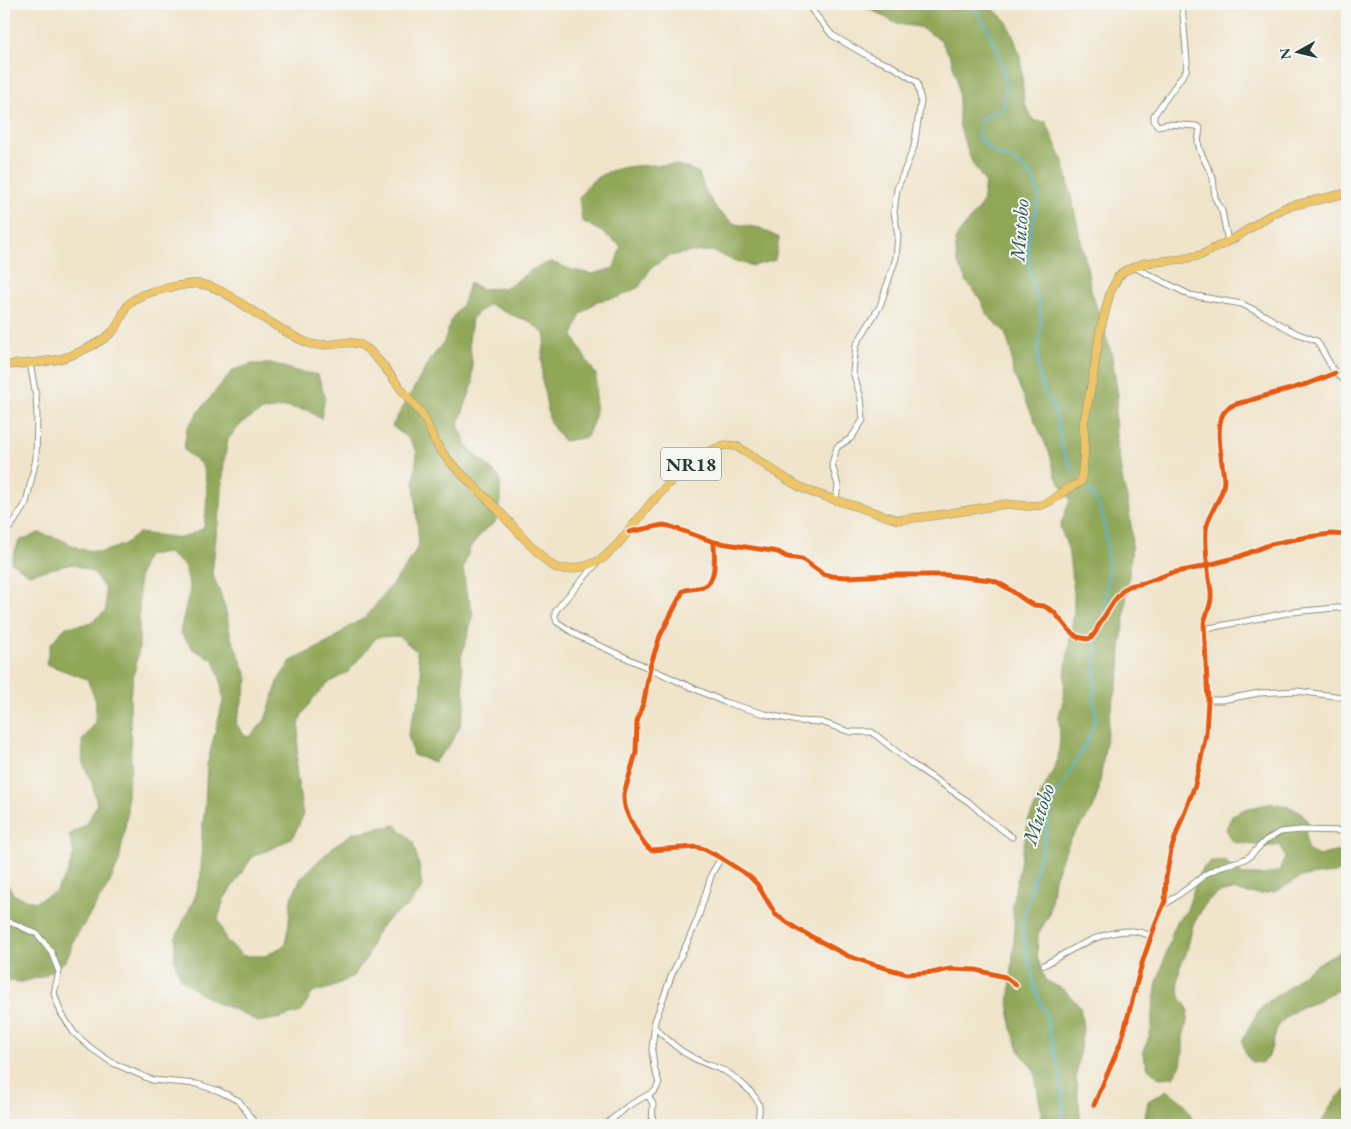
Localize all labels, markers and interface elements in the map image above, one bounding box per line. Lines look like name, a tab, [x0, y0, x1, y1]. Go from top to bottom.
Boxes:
north arrow	[1274, 28, 1324, 78]
text: N	[1275, 46, 1295, 61]
water label: Mutobo	[1003, 198, 1035, 264]
road number: NR18	[661, 448, 721, 480]
water label: Mutobo	[1015, 780, 1061, 850]

